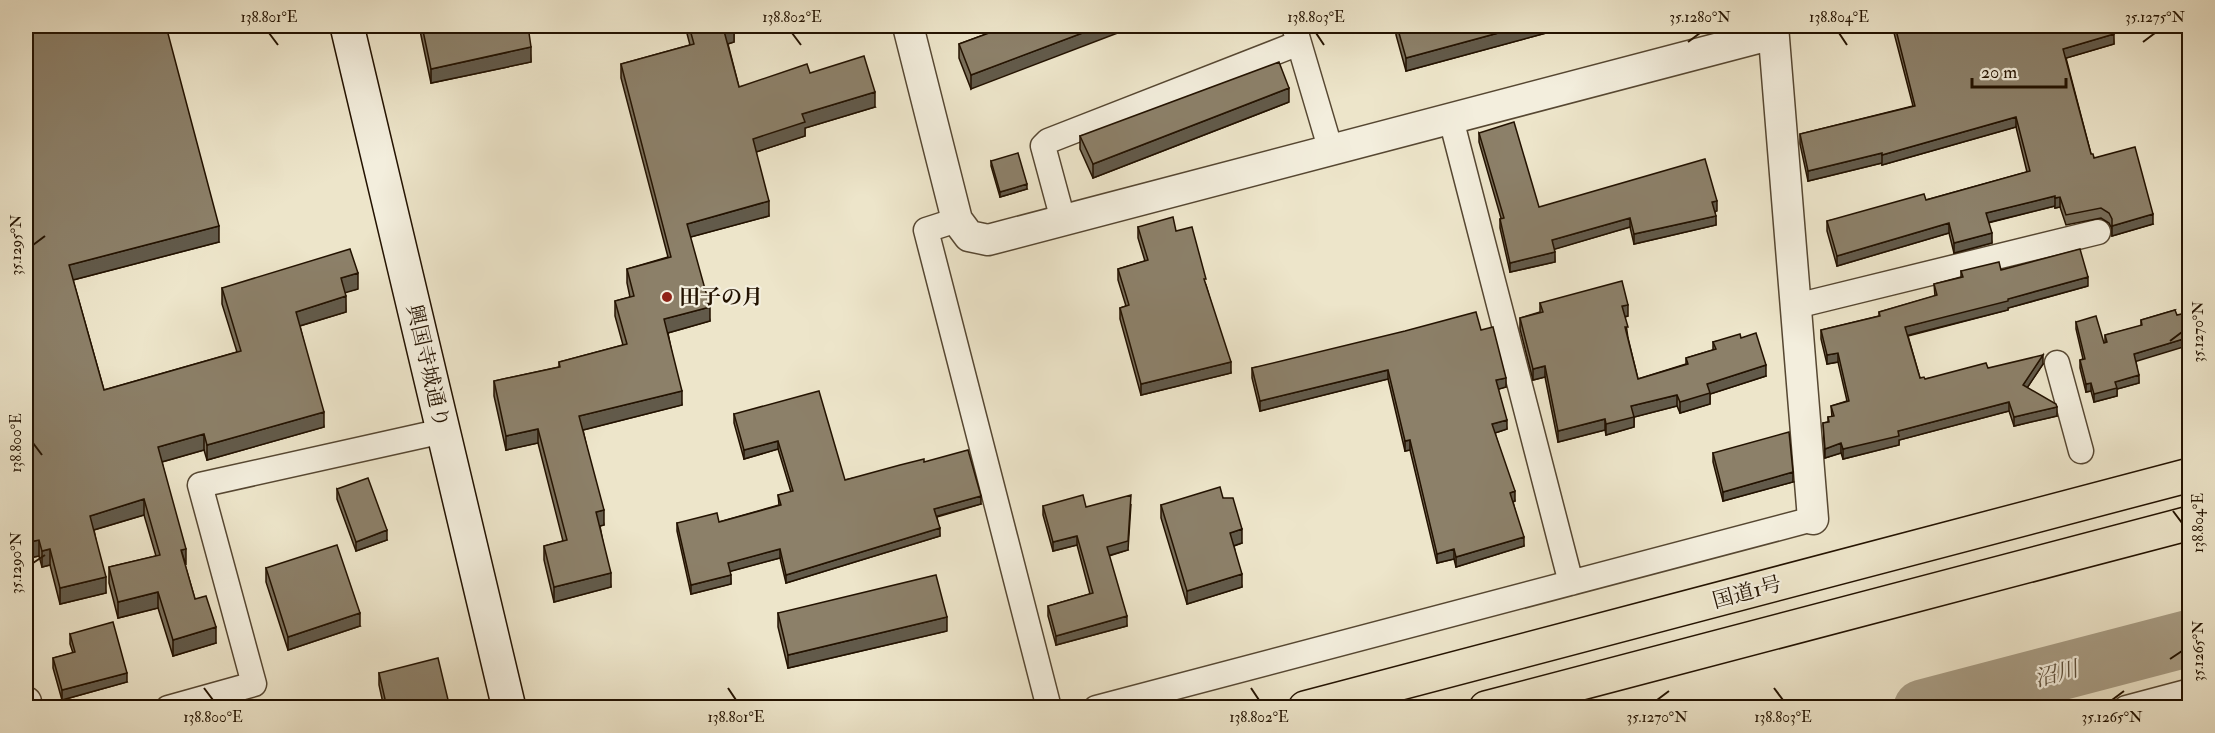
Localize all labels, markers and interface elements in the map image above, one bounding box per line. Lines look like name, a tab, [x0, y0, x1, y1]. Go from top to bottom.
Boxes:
text: 138.801°E	[240, 8, 298, 27]
text: 138.802°E	[762, 8, 822, 27]
text: 138.803°E	[1287, 8, 1345, 27]
text: 35.1280°N	[1669, 8, 1731, 27]
text: 138.804°E	[1809, 8, 1869, 27]
text: 35.1275°N	[2125, 8, 2186, 27]
scale bar	[1972, 51, 2066, 89]
text: 20 m	[1981, 61, 2017, 84]
text: 35.1295°N	[7, 214, 26, 275]
place label: 田子の月	[679, 284, 763, 311]
marker: 田子の月	[660, 290, 674, 304]
text: 35.1270°N	[2189, 301, 2208, 363]
street label: 興国寺城通り	[400, 302, 455, 431]
text: 138.800°E	[7, 413, 26, 473]
text: 138.804°E	[2189, 493, 2208, 553]
text: 35.1290°N	[7, 531, 26, 594]
street label: 国道1号	[1710, 570, 1785, 615]
text: 35.1265°N	[2189, 620, 2208, 681]
water label: 沼川	[2031, 654, 2083, 693]
text: 138.800°E	[183, 708, 243, 727]
text: 138.801°E	[707, 708, 765, 727]
text: 138.802°E	[1229, 708, 1289, 727]
text: 35.1270°N	[1626, 708, 1688, 727]
text: 138.803°E	[1754, 708, 1812, 727]
text: 35.1265°N	[2082, 708, 2143, 727]

